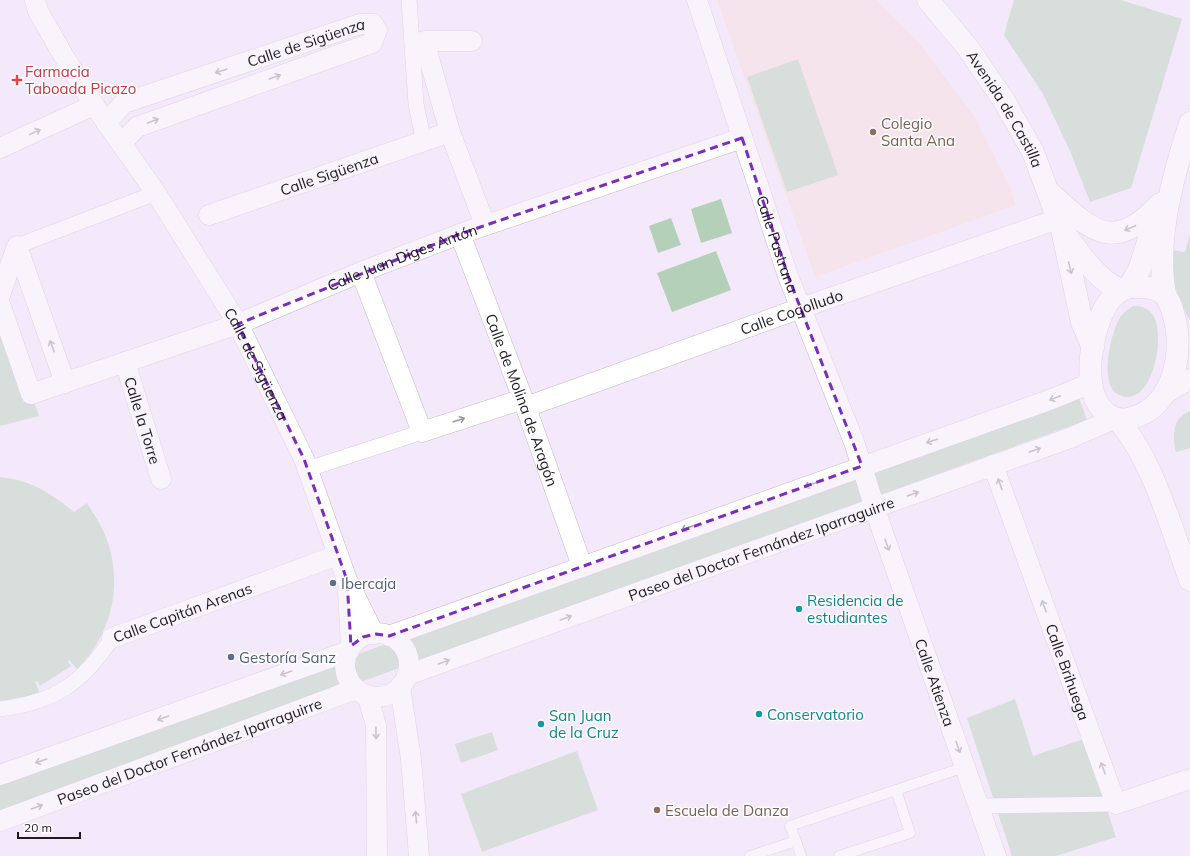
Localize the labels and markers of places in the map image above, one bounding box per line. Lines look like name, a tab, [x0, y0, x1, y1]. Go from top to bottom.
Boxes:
place label: Farmacia Taboada Picazo	[25, 62, 136, 98]
marker: Farmacia Taboada Picazo	[12, 75, 22, 85]
place label: Colegio Santa Ana	[881, 114, 955, 150]
marker: Colegio Santa Ana	[868, 127, 878, 137]
place label: Ibercaja	[341, 574, 396, 593]
marker: Ibercaja	[328, 578, 338, 588]
place label: Residencia de estudiantes	[807, 591, 903, 627]
marker: Residencia de estudiantes	[794, 604, 804, 614]
place label: Gestoría Sanz	[239, 648, 336, 667]
marker: Gestoría Sanz	[226, 652, 236, 662]
place label: Conservatorio	[767, 705, 864, 724]
place label: San Juan de la Cruz	[549, 706, 619, 742]
marker: Conservatorio	[754, 709, 764, 719]
marker: San Juan de la Cruz	[536, 719, 546, 729]
place label: Escuela de Danza	[665, 801, 789, 820]
marker: Escuela de Danza	[652, 805, 662, 815]

